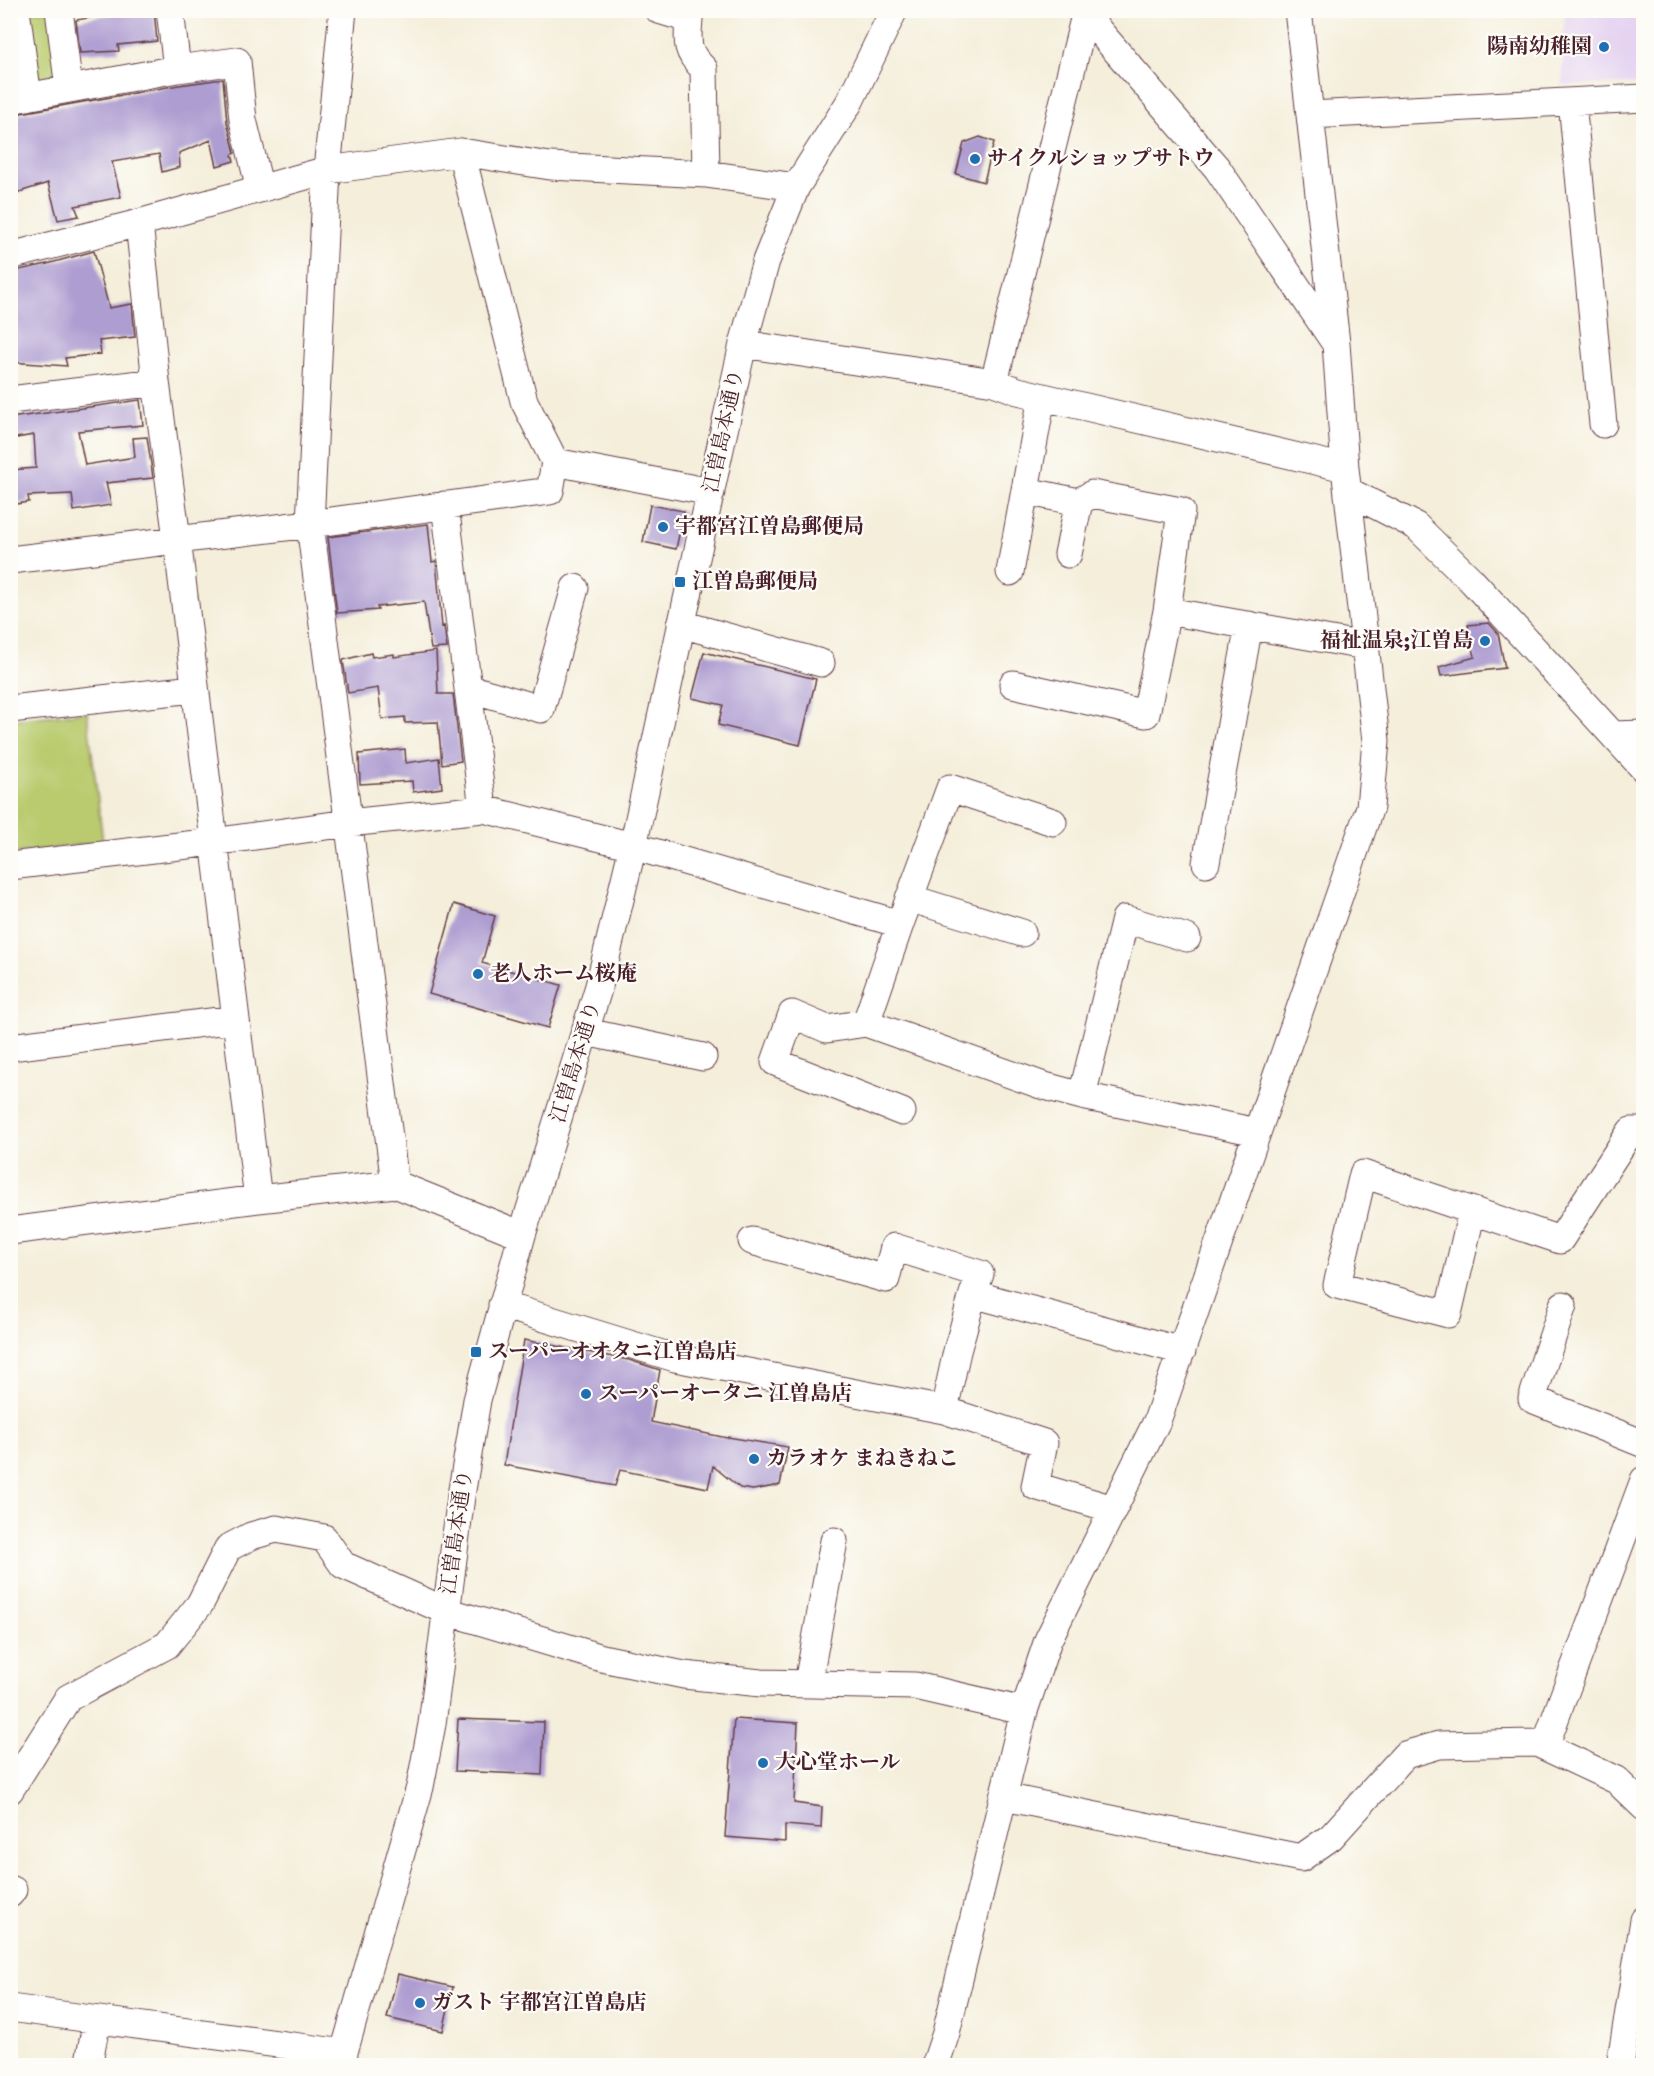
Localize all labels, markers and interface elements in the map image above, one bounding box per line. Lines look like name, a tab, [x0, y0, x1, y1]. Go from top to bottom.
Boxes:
place label: 陽南幼稚園	[1487, 34, 1592, 60]
marker: 陽南幼稚園	[1597, 40, 1611, 54]
place label: サイクルショップサトウ	[987, 146, 1215, 172]
marker: サイクルショップサトウ	[968, 152, 982, 166]
street label: 江曽島本通り	[698, 367, 750, 495]
place label: 宇都宮江曽島郵便局	[675, 514, 864, 540]
marker: 宇都宮江曽島郵便局	[656, 520, 670, 534]
place label: 江曽島郵便局	[692, 569, 818, 595]
marker: 江曽島郵便局	[673, 575, 687, 589]
place label: 福祉温泉;江曽島	[1320, 628, 1473, 654]
marker: 福祉温泉;江曽島	[1478, 634, 1492, 648]
place label: 老人ホーム桜庵	[490, 961, 637, 987]
marker: 老人ホーム桜庵	[471, 967, 485, 981]
street label: 江曽島本通り	[545, 998, 607, 1126]
place label: スーパーオオタニ江曽島店	[488, 1339, 737, 1365]
marker: スーパーオオタニ江曽島店	[469, 1345, 483, 1359]
place label: スーパーオータニ 江曽島店	[598, 1381, 852, 1407]
marker: スーパーオータニ 江曽島店	[579, 1387, 593, 1401]
place label: カラオケ まねきねこ	[766, 1446, 959, 1472]
marker: カラオケ まねきねこ	[747, 1452, 761, 1466]
street label: 江曽島本通り	[435, 1468, 479, 1596]
place label: 大心堂ホール	[775, 1750, 901, 1776]
marker: 大心堂ホール	[756, 1756, 770, 1770]
place label: ガスト 宇都宮江曽島店	[432, 1990, 647, 2016]
marker: ガスト 宇都宮江曽島店	[413, 1996, 427, 2010]

